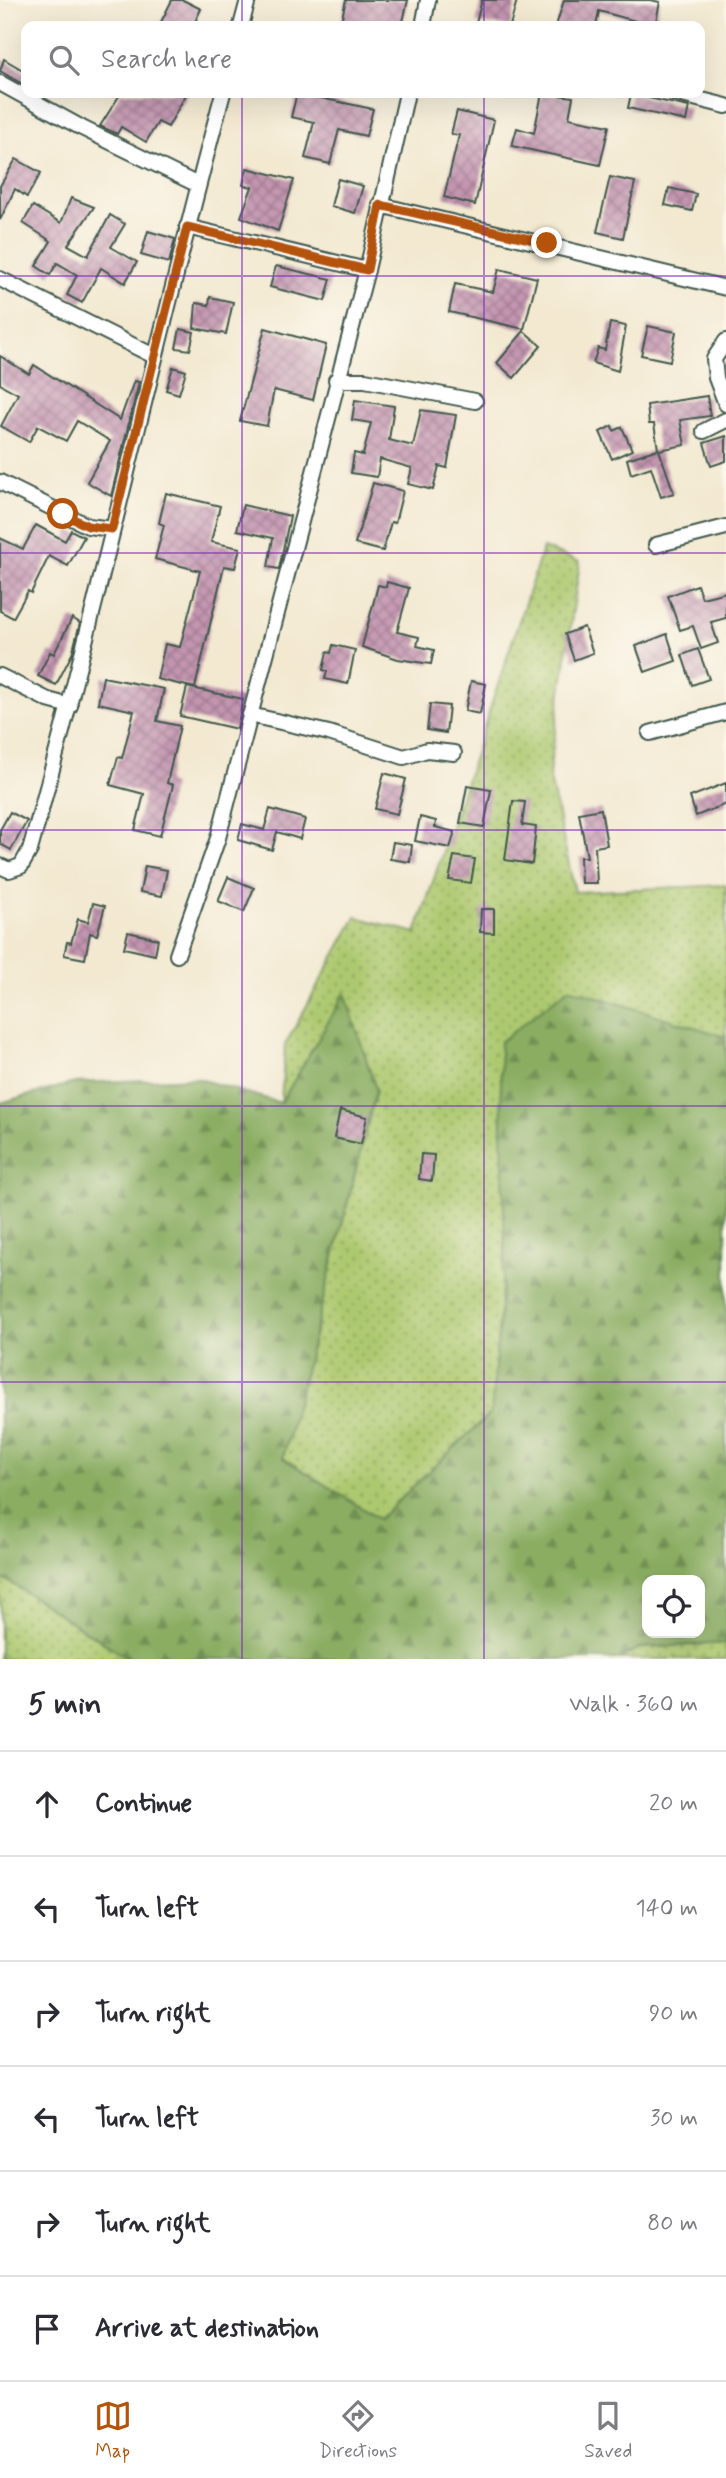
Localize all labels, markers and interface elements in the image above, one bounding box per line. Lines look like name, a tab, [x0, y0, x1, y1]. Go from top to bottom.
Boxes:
search box	[21, 21, 705, 98]
icon: search	[45, 41, 83, 79]
text: Search here	[101, 43, 232, 77]
route end	[531, 227, 562, 258]
route start	[47, 498, 78, 529]
map controls	[642, 1575, 705, 1638]
button: locate	[642, 1575, 705, 1638]
text: 5 min	[28, 1685, 102, 1724]
text: Walk · 360 m	[569, 1690, 698, 1720]
icon: ahead	[28, 1785, 66, 1823]
text: Continue	[95, 1787, 192, 1821]
text: 20 m	[649, 1789, 698, 1819]
icon: left	[28, 1890, 66, 1928]
text: Turn left	[95, 1892, 199, 1926]
text: 140 m	[635, 1894, 698, 1924]
icon: right	[28, 1995, 66, 2033]
text: Turn right	[95, 1997, 211, 2031]
text: 90 m	[649, 1999, 698, 2029]
icon: left	[28, 2100, 66, 2138]
text: Turn left	[95, 2102, 199, 2136]
text: 30 m	[650, 2104, 698, 2134]
icon: right	[28, 2205, 66, 2243]
text: Turn right	[95, 2207, 211, 2241]
text: 80 m	[647, 2209, 698, 2239]
icon: arrive	[28, 2310, 66, 2348]
text: Arrive at destination	[95, 2312, 319, 2346]
tab: Map	[94, 2397, 132, 2464]
tab: Directions	[319, 2397, 397, 2464]
tab: Saved	[584, 2397, 632, 2464]

